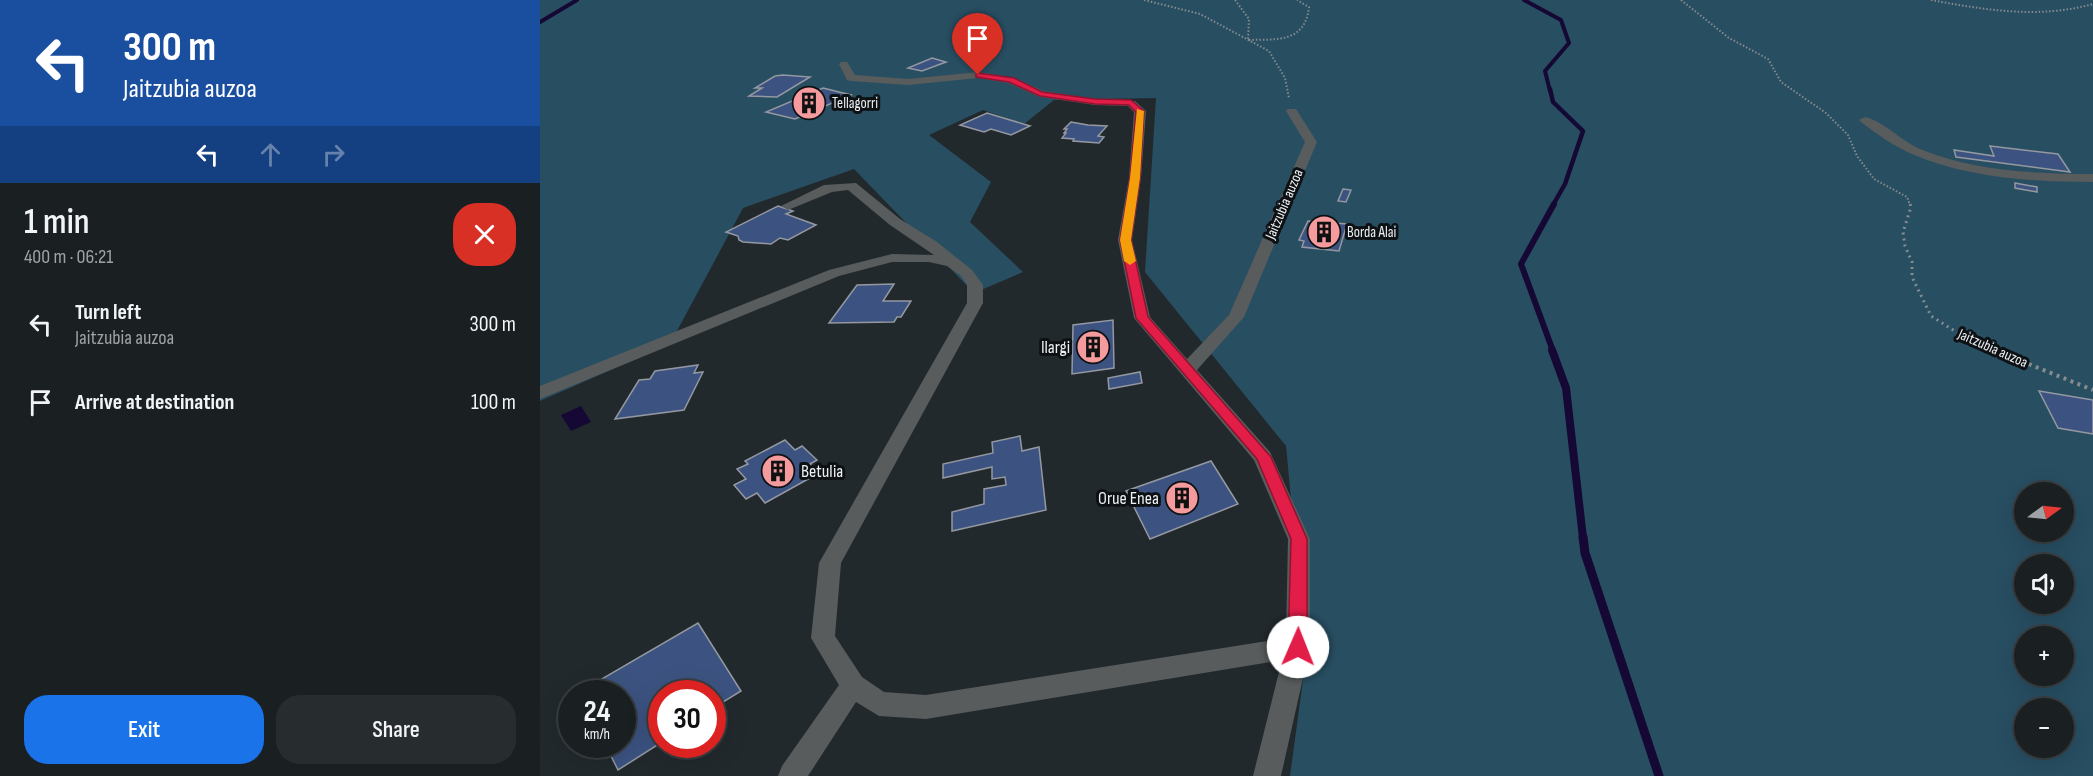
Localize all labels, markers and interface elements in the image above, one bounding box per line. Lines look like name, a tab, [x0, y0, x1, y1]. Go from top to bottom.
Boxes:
pin	[952, 13, 1003, 75]
text: 300 m	[123, 22, 216, 73]
icon: arrive	[961, 22, 994, 55]
icon: left	[24, 24, 102, 102]
text: Jaitzubia auzoa	[123, 73, 257, 105]
building icon: Tellagorri	[791, 85, 827, 121]
place label: Tellagorri	[832, 94, 878, 113]
icon: left	[191, 138, 224, 171]
icon: ahead	[254, 138, 287, 171]
icon: right	[317, 138, 350, 171]
street label: Jaitzubia auzoa	[1261, 166, 1308, 243]
text: 1 min	[24, 201, 89, 244]
button: close	[453, 203, 516, 266]
building icon: Borda Alai	[1306, 214, 1342, 250]
place label: Borda Alai	[1347, 223, 1397, 242]
text: 400 m · 06:21	[24, 245, 113, 269]
text: Turn left	[75, 299, 141, 326]
icon: left	[24, 308, 57, 341]
text: 300 m	[470, 311, 516, 338]
street label: Jaitzubia auzoa	[1954, 324, 2031, 372]
text: Jaitzubia auzoa	[75, 326, 174, 350]
building icon: Ilargi	[1075, 329, 1111, 365]
place label: Ilargi	[1041, 337, 1070, 358]
icon: arrive	[24, 386, 57, 419]
text: Arrive at destination	[75, 389, 234, 416]
text: 100 m	[471, 389, 516, 416]
building icon: Betulia	[760, 453, 796, 489]
place label: Betulia	[801, 461, 843, 482]
building icon: Orue Enea	[1164, 480, 1200, 516]
north arrow	[2014, 482, 2074, 542]
map controls	[2014, 482, 2074, 758]
place label: Orue Enea	[1098, 488, 1159, 509]
button: sound	[2014, 554, 2074, 614]
position arrow	[1266, 615, 1330, 679]
button: +	[2014, 626, 2074, 686]
speed limit sign: 30	[648, 680, 726, 758]
text: 24	[584, 694, 610, 730]
button: Exit	[24, 695, 264, 764]
button: Share	[276, 695, 516, 764]
button: −	[2014, 698, 2074, 758]
text: km/h	[584, 725, 610, 744]

